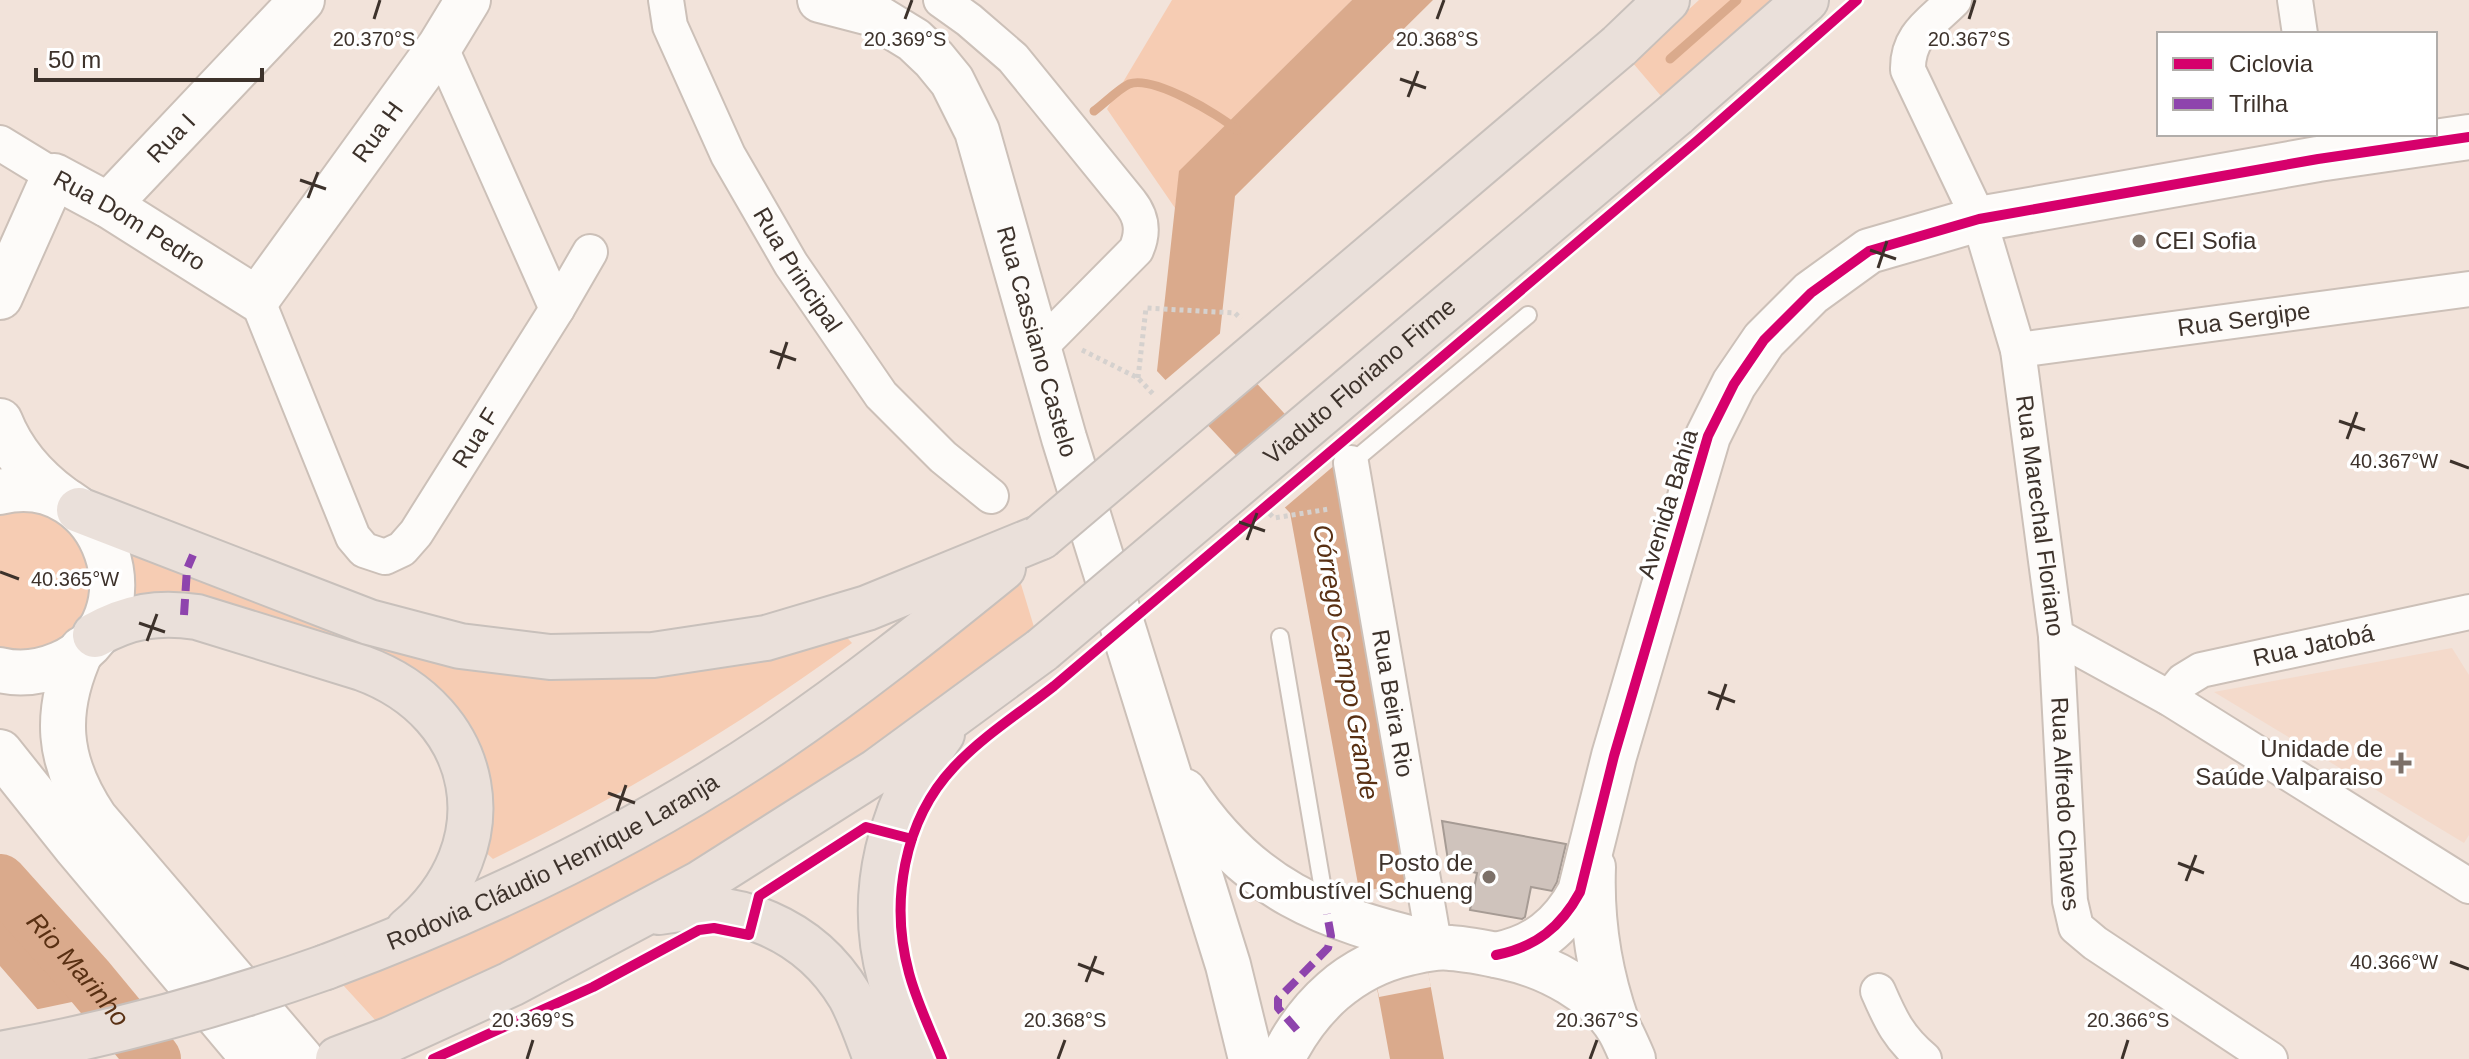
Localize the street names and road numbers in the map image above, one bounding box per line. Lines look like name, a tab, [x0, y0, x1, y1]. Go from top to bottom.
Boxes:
street label: Rua H	[346, 96, 408, 167]
street label: Rua I	[141, 108, 200, 168]
street label: Rua Dom Pedro	[49, 164, 210, 276]
street label: Rua Principal	[748, 202, 848, 337]
street label: Rua Cassiano Castelo	[992, 223, 1083, 460]
street label: Viaduto Floriano Firme	[1258, 292, 1461, 470]
street label: Rua Sergipe	[2176, 297, 2312, 341]
street label: Rua Marechal Floriano	[2011, 393, 2070, 638]
street label: Rua F	[446, 403, 504, 473]
street label: Avenida Bahia	[1632, 425, 1703, 582]
street label: Rua Jatobá	[2250, 619, 2377, 671]
street label: Rua Beira Rio	[1367, 627, 1419, 779]
street label: Rua Alfredo Chaves	[2046, 696, 2086, 913]
street label: Rodovia Cláudio Henrique Laranja	[383, 767, 724, 955]

